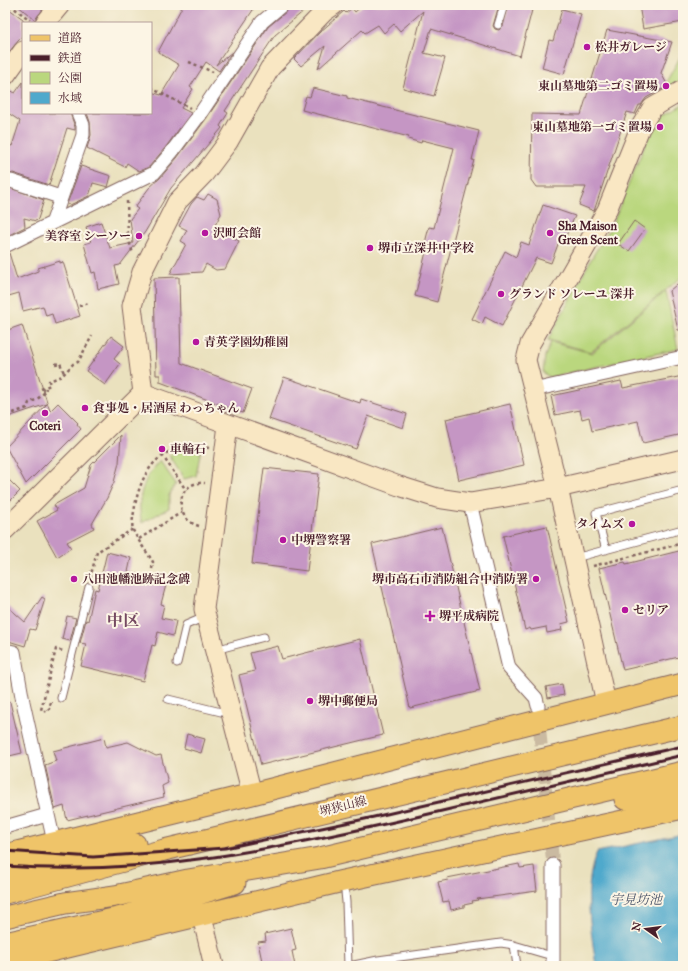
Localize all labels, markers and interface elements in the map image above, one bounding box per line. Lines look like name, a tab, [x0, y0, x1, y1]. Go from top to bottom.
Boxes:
legend	[22, 22, 152, 114]
text: 道路	[58, 31, 82, 45]
place label: 松井ガレージ	[595, 40, 667, 54]
marker: 松井ガレージ	[582, 42, 592, 52]
text: 鉄道	[57, 51, 82, 65]
text: 公園	[58, 71, 82, 85]
place label: 東山墓地第二ゴミ置場	[538, 79, 658, 93]
marker: 東山墓地第二ゴミ置場	[661, 81, 671, 91]
text: 水域	[58, 91, 82, 105]
place label: 東山墓地第一ゴミ置場	[532, 120, 652, 134]
marker: 東山墓地第一ゴミ置場	[655, 122, 665, 132]
place label: Sha Maison Green Scent	[558, 219, 619, 247]
place label: 沢町会館	[213, 226, 261, 240]
marker: 沢町会館	[200, 228, 210, 238]
marker: Sha Maison Green Scent	[545, 228, 555, 238]
place label: 美容室 シーソー	[45, 229, 131, 243]
marker: 美容室 シーソー	[134, 231, 144, 241]
place label: 堺市立深井中学校	[378, 241, 474, 255]
marker: 堺市立深井中学校	[365, 243, 375, 253]
place label: グランド ソレーユ 深井	[509, 287, 634, 301]
marker: グランド ソレーユ 深井	[496, 289, 506, 299]
place label: 青英学園幼稚園	[204, 335, 288, 349]
marker: 青英学園幼稚園	[191, 337, 201, 347]
place label: 食事処・居酒屋 わっちゃん	[93, 401, 239, 415]
marker: 食事処・居酒屋 わっちゃん	[80, 403, 90, 413]
marker: Coteri	[40, 408, 50, 418]
place label: Coteri	[29, 419, 61, 433]
place label: 車輪石	[170, 442, 206, 456]
marker: 車輪石	[157, 444, 167, 454]
place label: タイムズ	[576, 517, 624, 531]
marker: タイムズ	[627, 519, 637, 529]
place label: 中堺警察署	[291, 533, 351, 547]
marker: 中堺警察署	[278, 535, 288, 545]
place label: 八田池幡池跡記念碑	[82, 572, 190, 586]
place label: 堺市高石市消防組合中消防署	[372, 572, 528, 586]
marker: 八田池幡池跡記念碑	[69, 574, 79, 584]
marker: 堺市高石市消防組合中消防署	[531, 574, 541, 584]
place label: セリア	[633, 603, 669, 617]
marker: セリア	[620, 605, 630, 615]
place label: 堺平成病院	[439, 609, 499, 623]
marker: 堺平成病院	[424, 610, 436, 622]
district label: 中区	[107, 611, 139, 630]
place label: 堺中郵便局	[318, 694, 378, 708]
marker: 堺中郵便局	[305, 696, 315, 706]
street label: 堺狭山線	[318, 793, 368, 819]
water label: 宇見坊池	[610, 892, 664, 908]
north arrow	[626, 909, 666, 949]
text: N	[629, 920, 644, 933]

